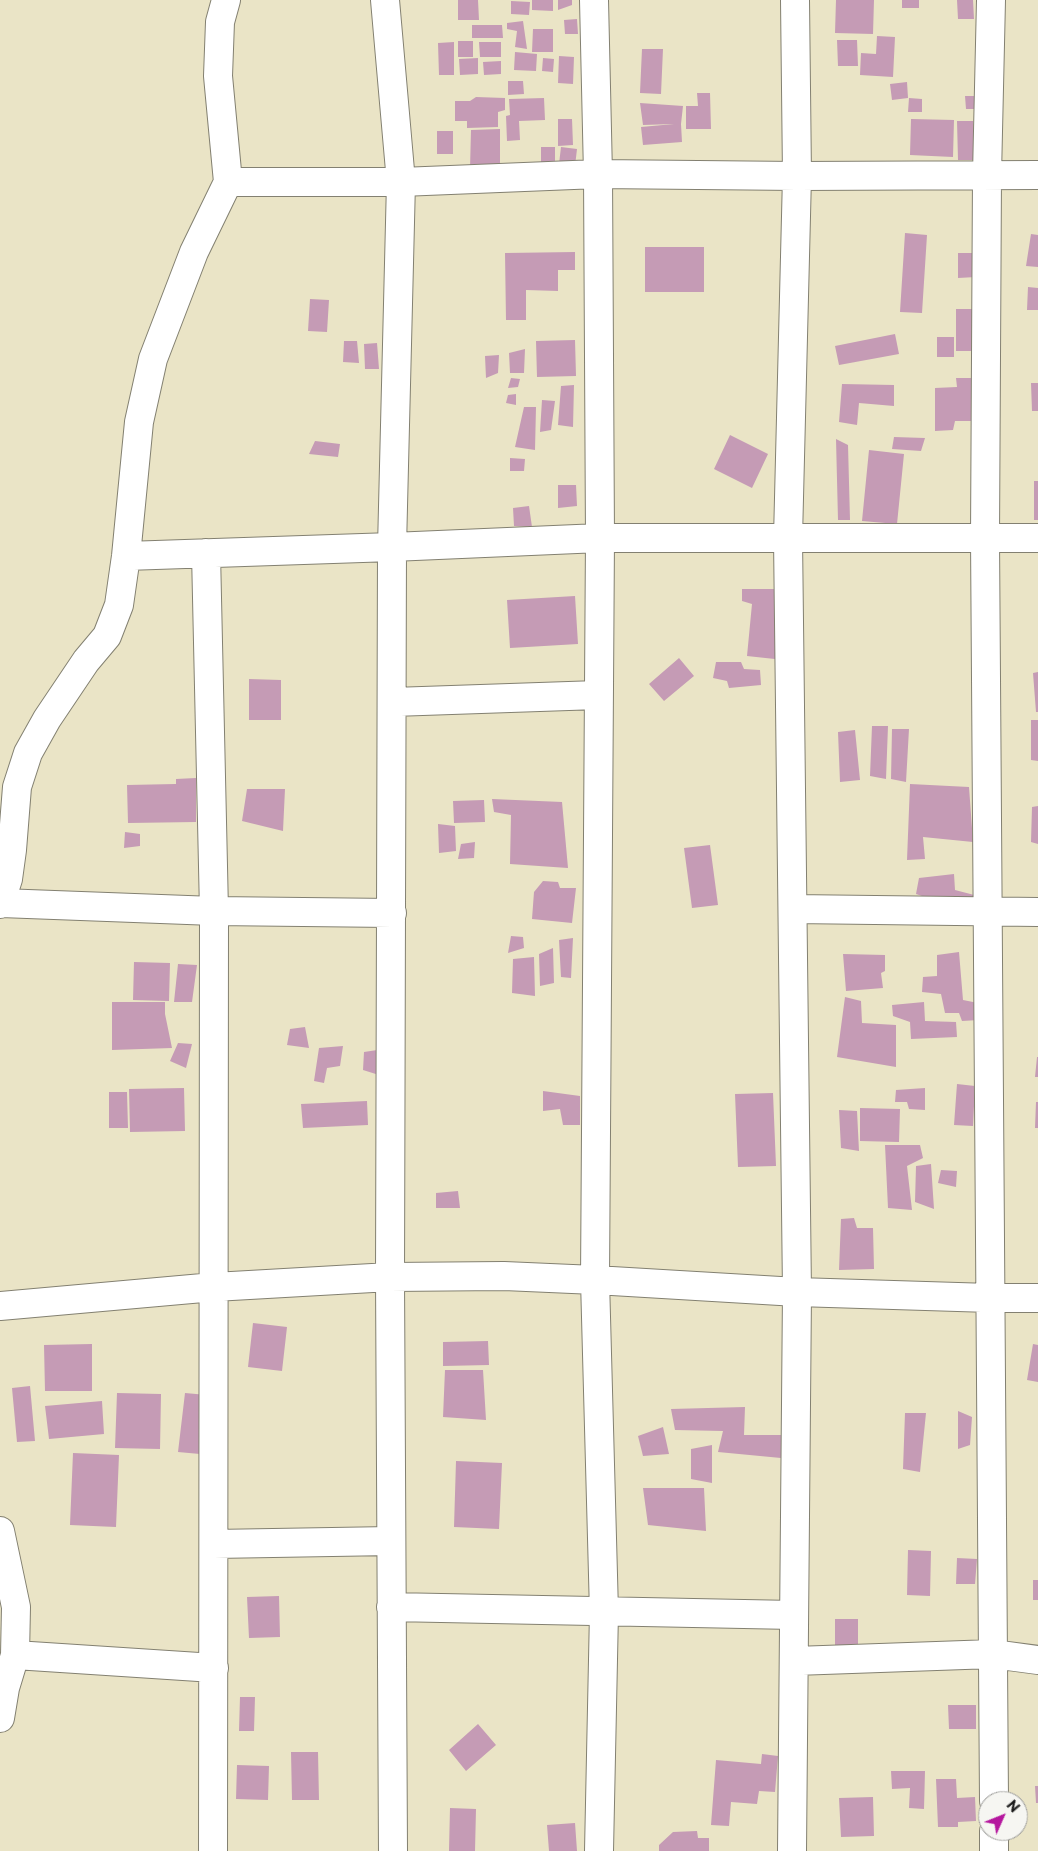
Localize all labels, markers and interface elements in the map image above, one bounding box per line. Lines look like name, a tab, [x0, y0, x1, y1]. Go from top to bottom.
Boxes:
north arrow	[978, 1791, 1028, 1841]
text: N	[1002, 1795, 1025, 1817]

